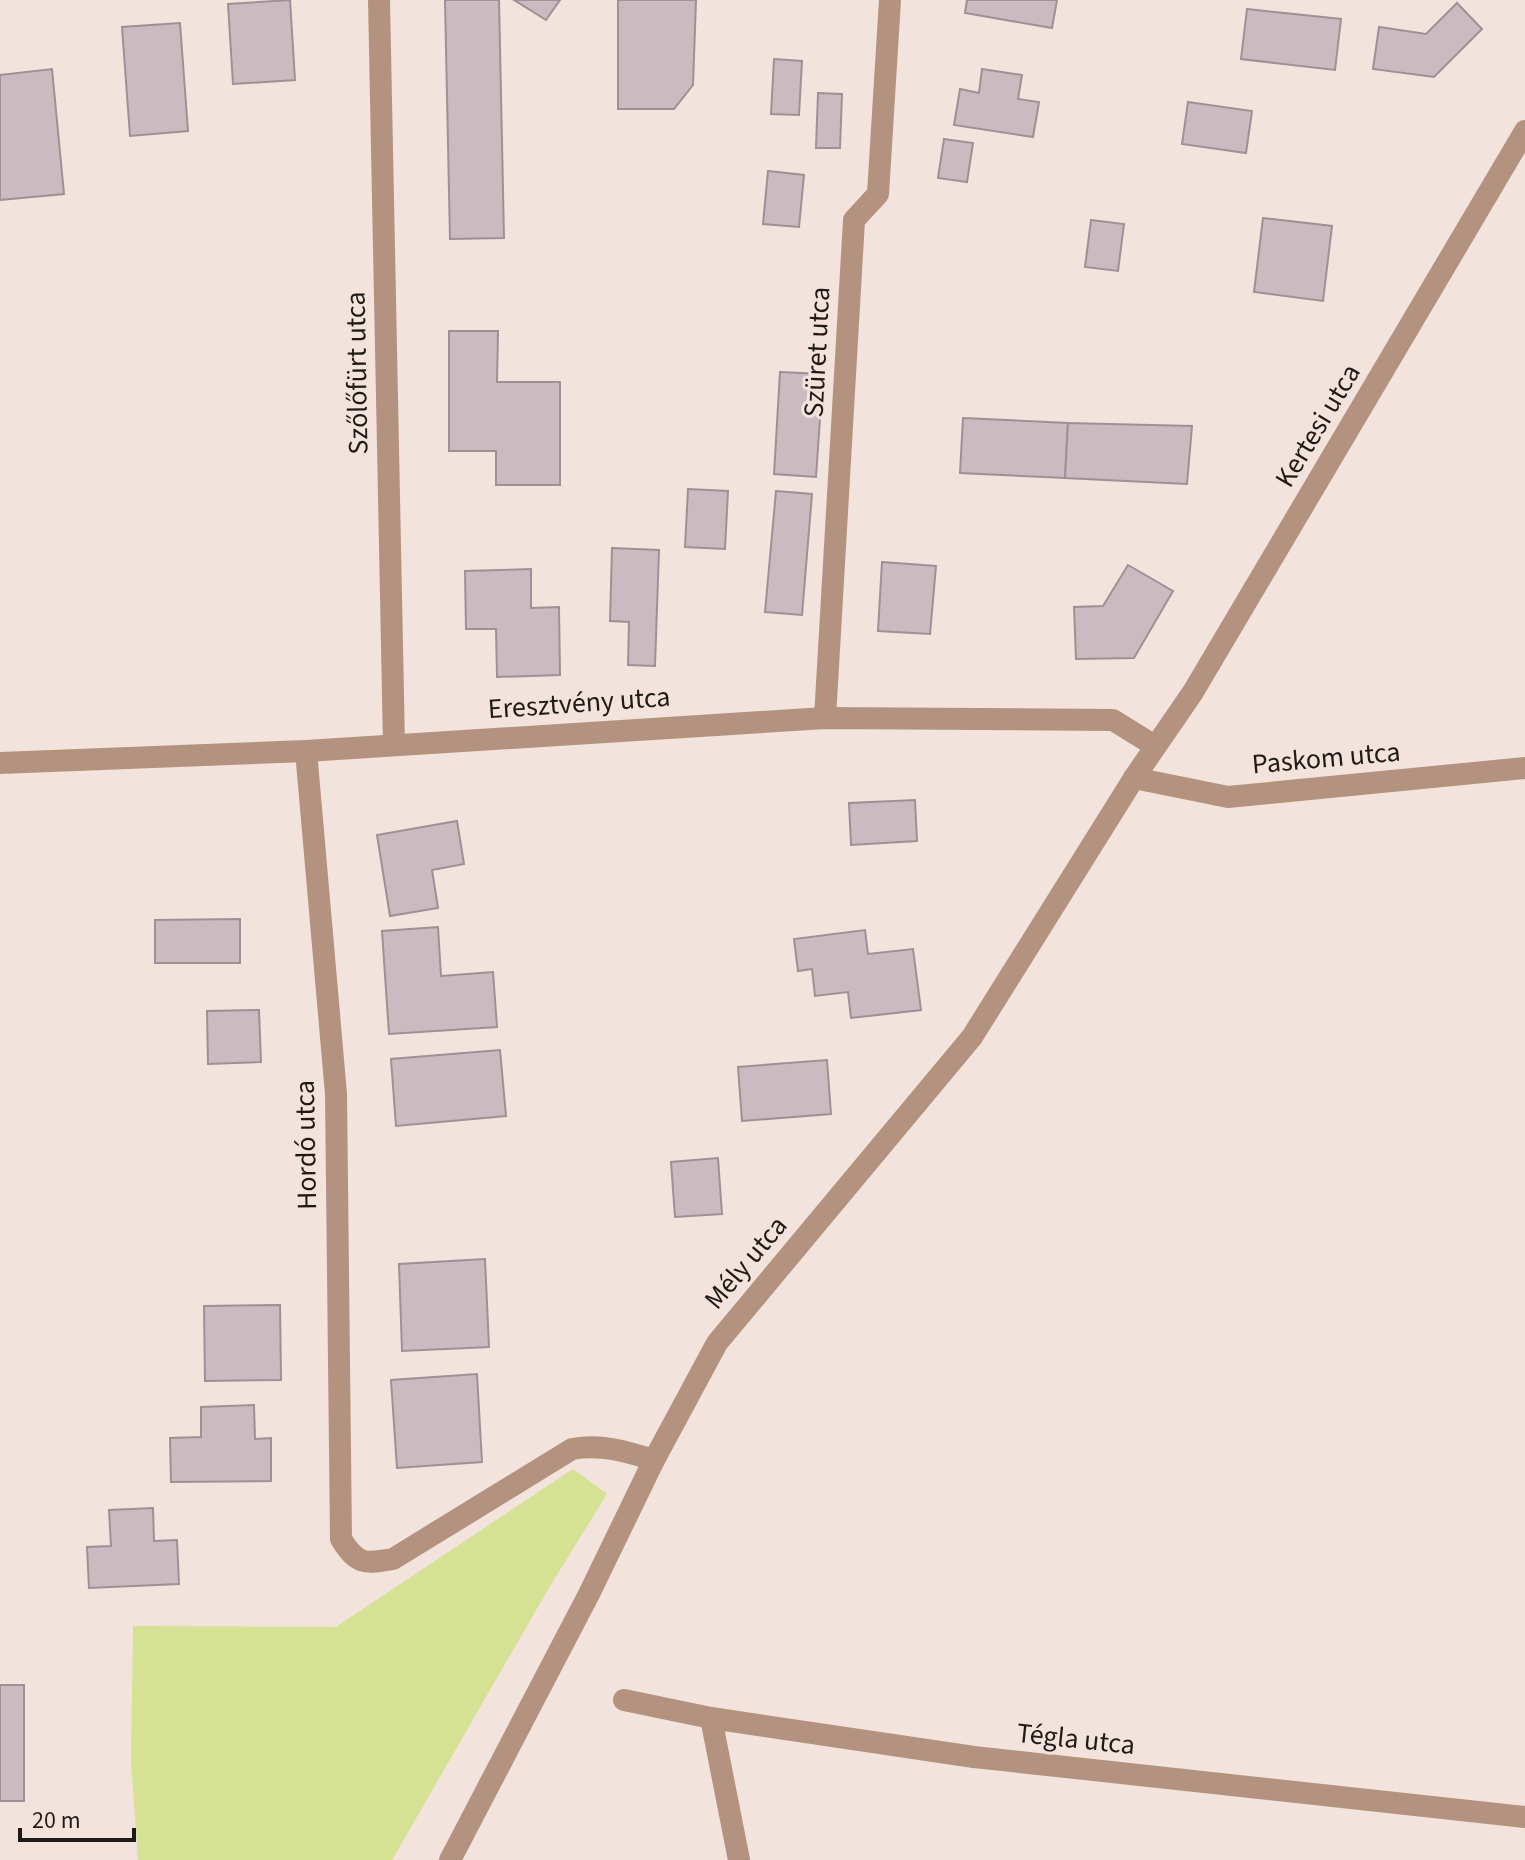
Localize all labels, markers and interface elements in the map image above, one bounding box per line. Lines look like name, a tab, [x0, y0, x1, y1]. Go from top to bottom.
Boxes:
street label: Szüret utca	[794, 286, 840, 418]
street label: Szőlőfürt utca	[336, 291, 378, 455]
street label: Kertesi utca	[1265, 356, 1370, 495]
street label: Eresztvény utca	[486, 677, 672, 729]
street label: Paskom utca	[1250, 732, 1402, 784]
street label: Hordó utca	[285, 1080, 327, 1210]
street label: Mély utca	[695, 1207, 797, 1318]
street label: Tégla utca	[1015, 1713, 1137, 1765]
scale bar	[20, 1792, 134, 1842]
text: 20 m	[32, 1803, 81, 1838]

